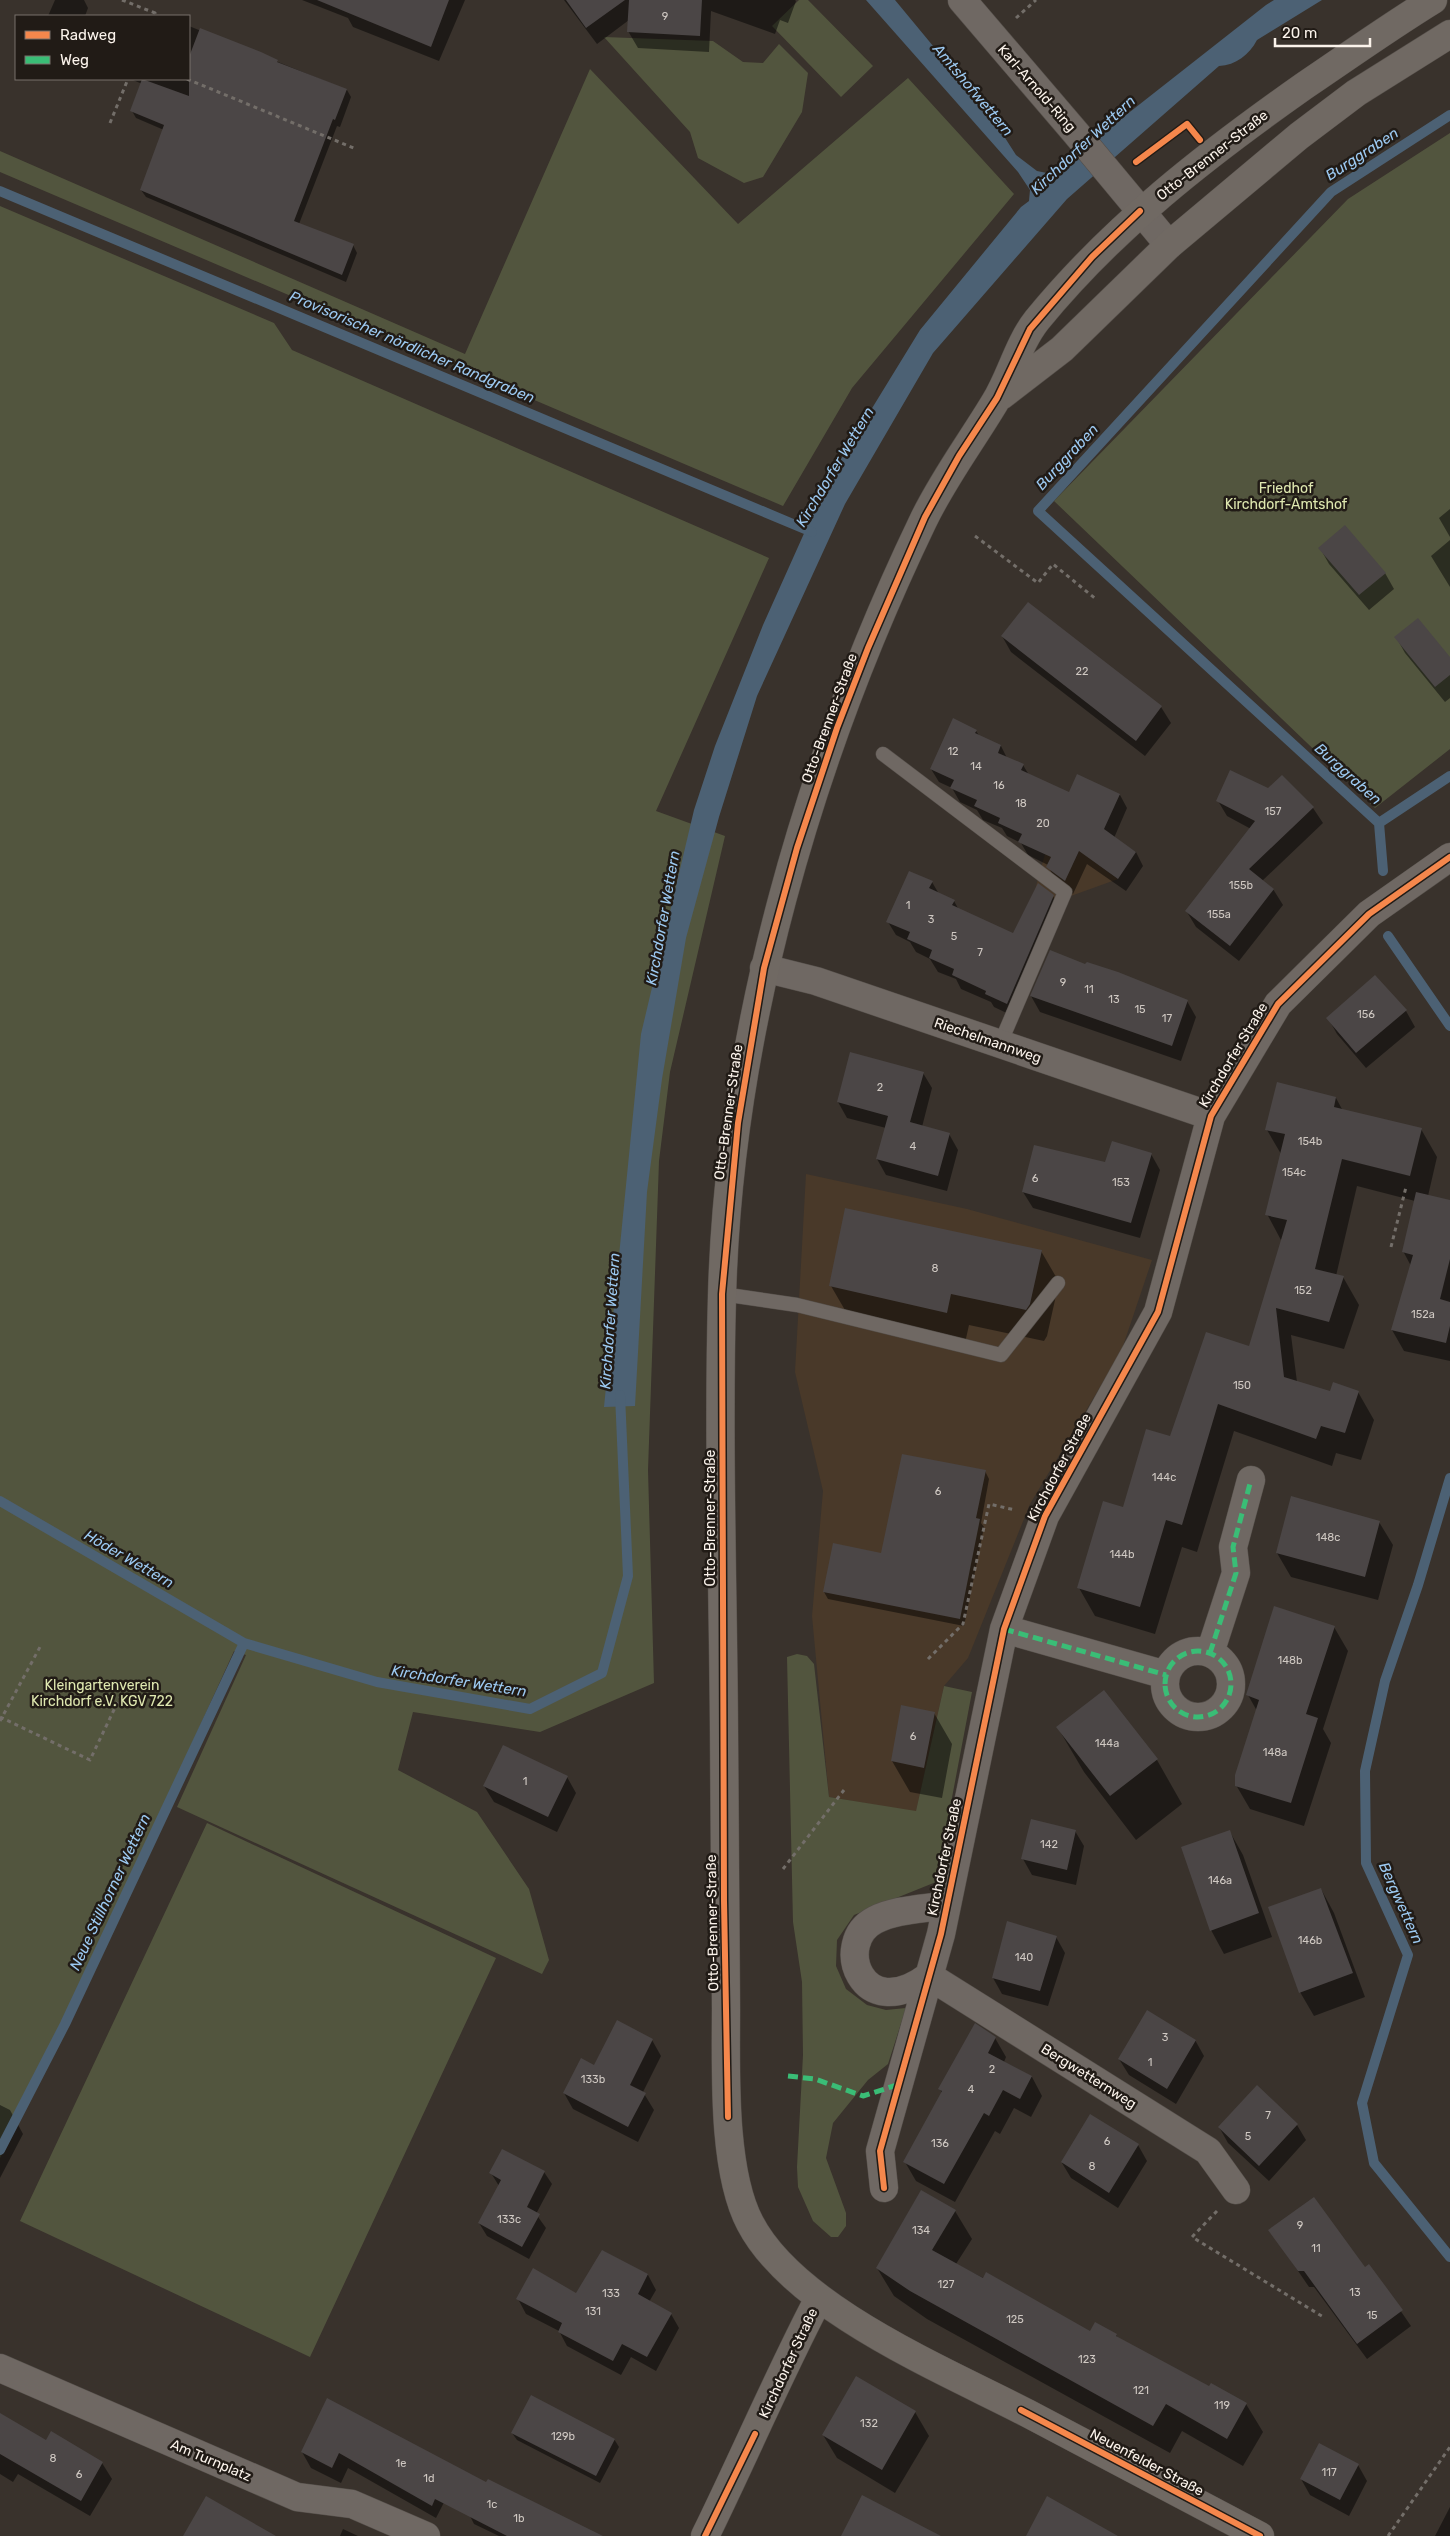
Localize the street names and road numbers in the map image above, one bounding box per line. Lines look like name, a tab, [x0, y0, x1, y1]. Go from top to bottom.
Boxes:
street label: Karl-Arnold-Ring	[994, 41, 1079, 136]
street label: Otto-Brenner-Straße	[1153, 106, 1272, 204]
street label: Otto-Brenner-Straße	[798, 651, 861, 785]
street label: Kirchdorfer Straße	[1195, 999, 1272, 1111]
street label: Riechelmannweg	[932, 1014, 1044, 1067]
street label: Otto-Brenner-Straße	[711, 1043, 746, 1181]
street label: Kirchdorfer Straße	[1024, 1410, 1095, 1524]
street label: Otto-Brenner-Straße	[702, 1449, 719, 1586]
street label: Kirchdorfer Straße	[924, 1797, 965, 1917]
street label: Otto-Brenner-Straße	[703, 1854, 722, 1992]
street label: Bergwetternweg	[1038, 2040, 1140, 2113]
street label: Kirchdorfer Straße	[755, 2305, 822, 2421]
street label: Neuenfelder Straße	[1087, 2425, 1207, 2500]
street label: Am Turnplatz	[168, 2436, 254, 2485]

